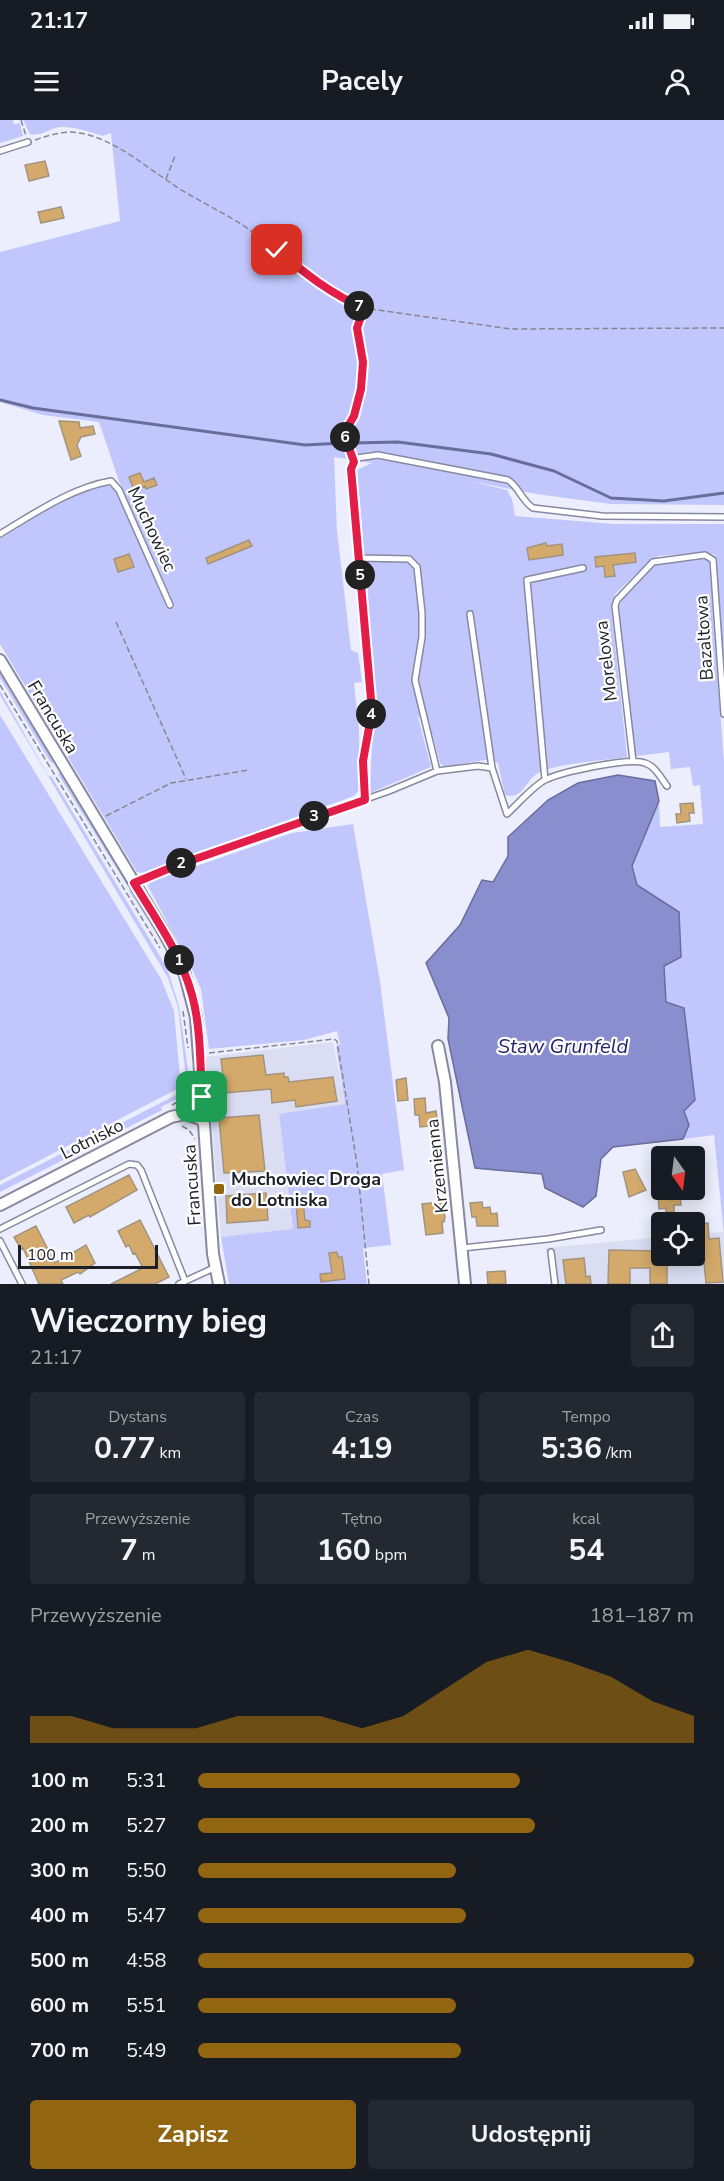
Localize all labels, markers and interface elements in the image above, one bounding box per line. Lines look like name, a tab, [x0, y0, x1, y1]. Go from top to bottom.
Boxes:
text: 21:17	[30, 6, 88, 36]
text: Pacely	[321, 63, 403, 100]
icon: menu	[30, 65, 63, 98]
icon: person	[661, 65, 694, 98]
pin	[251, 224, 302, 275]
icon: check	[260, 233, 293, 266]
pin: 7	[344, 291, 374, 321]
text: 7	[354, 295, 364, 317]
pin: 6	[330, 422, 360, 452]
text: 6	[340, 426, 350, 448]
street label: Muchowiec	[122, 483, 182, 575]
pin: 5	[345, 560, 375, 590]
text: 5	[355, 564, 365, 586]
street label: Bazaltowa	[689, 595, 719, 681]
street label: Morelowa	[589, 619, 623, 703]
street label: Francuska	[22, 676, 84, 758]
pin: 4	[356, 699, 386, 729]
text: 4	[366, 703, 376, 725]
pin: 3	[299, 801, 329, 831]
text: 3	[309, 805, 319, 827]
pin: 2	[166, 848, 196, 878]
text: 2	[176, 852, 186, 874]
pin: 1	[164, 945, 194, 975]
text: 1	[174, 949, 184, 971]
water label: Staw Grunfeld	[498, 1033, 629, 1060]
pin	[176, 1071, 227, 1122]
icon: arrive	[185, 1080, 218, 1113]
street label: Lotnisko	[56, 1113, 128, 1165]
street label: Krzemienna	[420, 1118, 454, 1214]
street label: Francuska	[177, 1144, 207, 1226]
north arrow	[651, 1146, 705, 1200]
map controls	[651, 1146, 705, 1266]
place label: Muchowiec Droga do Lotniska	[231, 1167, 381, 1212]
marker: Muchowiec Droga do Lotniska	[212, 1182, 226, 1196]
button: locate	[651, 1212, 705, 1266]
scale bar	[18, 1242, 158, 1270]
text: 100 m	[27, 1244, 74, 1266]
text: Wieczorny bieg	[30, 1299, 267, 1344]
button: share	[631, 1304, 694, 1367]
text: 21:17	[30, 1344, 83, 1371]
text: Dystans	[108, 1406, 167, 1428]
text: Czas	[345, 1406, 379, 1428]
text: Tempo	[562, 1406, 611, 1428]
text: 0.77	[94, 1428, 155, 1469]
text: 4:19	[331, 1428, 393, 1469]
text: 5:36	[540, 1428, 602, 1469]
text: km	[155, 1442, 181, 1464]
text: /km	[602, 1442, 632, 1464]
text: Przewyższenie	[85, 1508, 190, 1530]
text: Tętno	[342, 1508, 382, 1530]
text: kcal	[572, 1508, 601, 1530]
text: 7	[120, 1530, 138, 1571]
text: 160	[317, 1530, 371, 1571]
text: 54	[568, 1530, 604, 1571]
text: m	[138, 1544, 156, 1566]
text: bpm	[371, 1544, 407, 1566]
text: Przewyższenie	[30, 1602, 162, 1629]
text: 181–187 m	[590, 1602, 694, 1629]
text: 100 m	[30, 1767, 89, 1794]
text: 5:31	[126, 1767, 167, 1794]
text: 200 m	[30, 1812, 89, 1839]
text: 5:27	[126, 1812, 167, 1839]
text: 300 m	[30, 1857, 89, 1884]
text: 5:50	[126, 1857, 167, 1884]
text: 400 m	[30, 1902, 89, 1929]
text: 5:47	[126, 1902, 167, 1929]
text: 500 m	[30, 1947, 89, 1974]
text: 4:58	[126, 1947, 167, 1974]
text: 600 m	[30, 1992, 89, 2019]
text: 5:51	[126, 1992, 167, 2019]
text: 700 m	[30, 2037, 89, 2064]
text: 5:49	[126, 2037, 167, 2064]
button: Zapisz	[30, 2100, 356, 2169]
button: Udostępnij	[368, 2100, 694, 2169]

